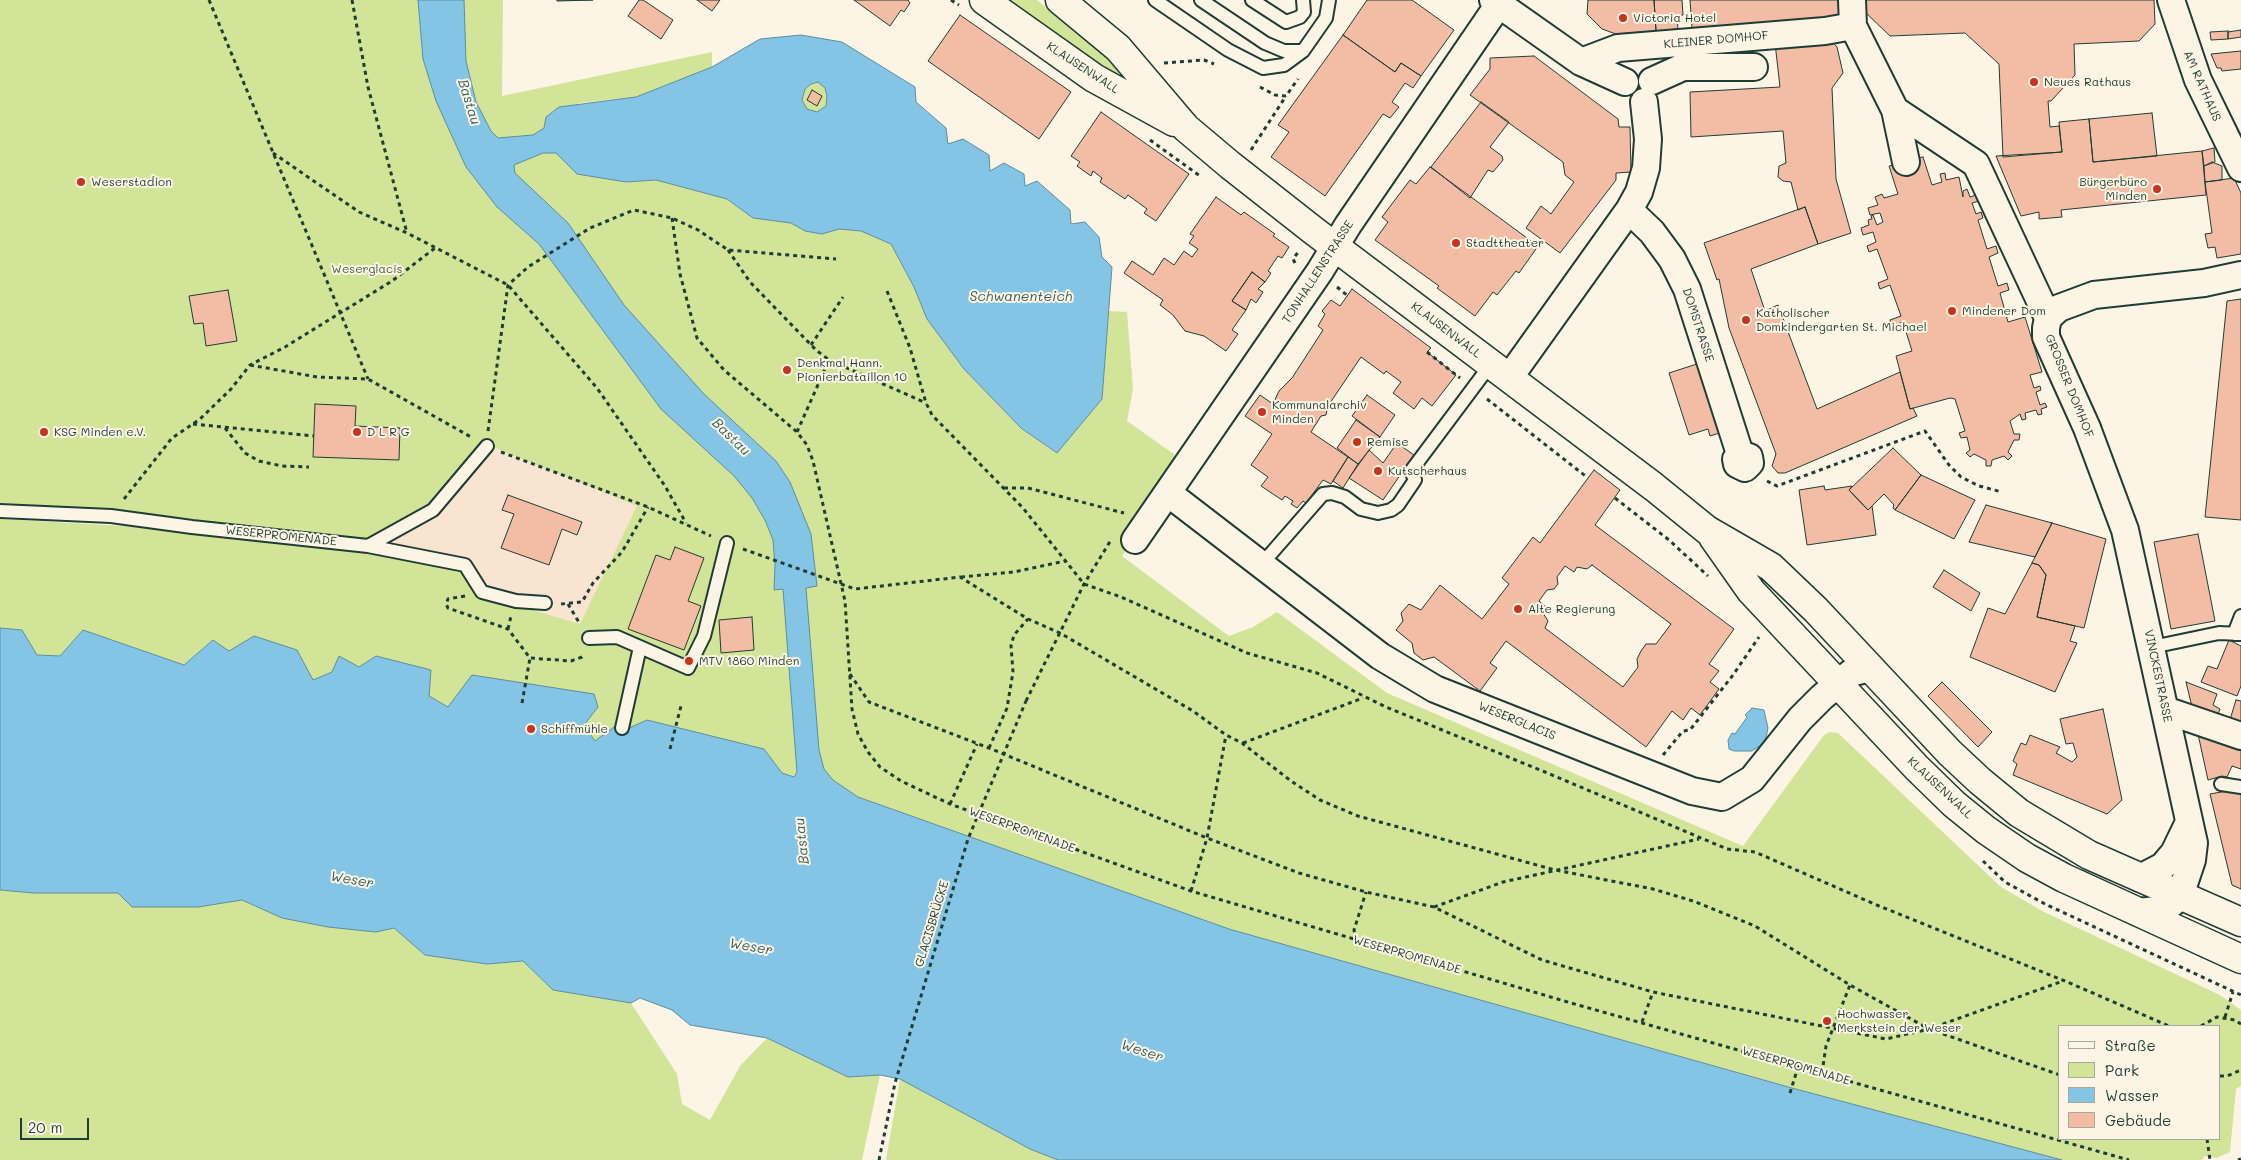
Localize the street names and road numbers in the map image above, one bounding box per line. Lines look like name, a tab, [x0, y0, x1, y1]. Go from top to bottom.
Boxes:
street label: KLEINER DOMHOF	[1663, 28, 1769, 52]
street label: KLAUSENWALL	[1044, 39, 1122, 97]
street label: AM RATHAUS	[2180, 48, 2224, 124]
street label: TONHALLENSTRASSE	[1279, 218, 1357, 326]
street label: DOMSTRASSE	[1679, 286, 1717, 364]
street label: KLAUSENWALL	[1408, 299, 1484, 361]
street label: GROSSER DOMHOF	[2042, 332, 2096, 440]
street label: WESERPROMENADE	[225, 523, 337, 549]
street label: VINCKESTRASSE	[2141, 628, 2175, 724]
street label: WESERGLACIS	[1476, 699, 1558, 743]
street label: KLAUSENWALL	[1904, 754, 1976, 822]
street label: WESERPROMENADE	[967, 804, 1077, 856]
street label: GLACISBRÜCKE	[912, 879, 952, 969]
street label: WESERPROMENADE	[1351, 933, 1463, 977]
street label: WESERPROMENADE	[1740, 1044, 1852, 1088]

